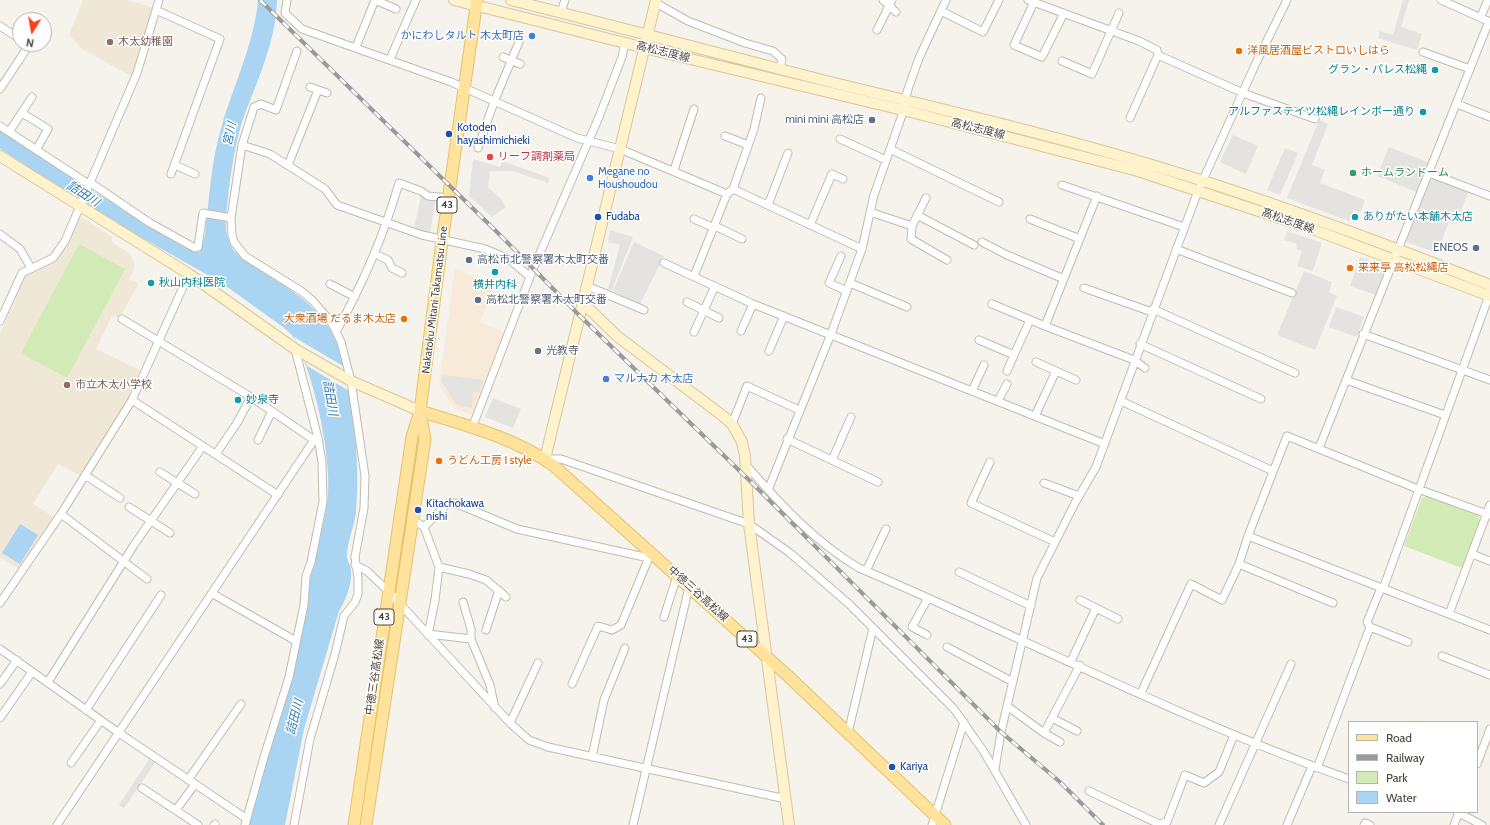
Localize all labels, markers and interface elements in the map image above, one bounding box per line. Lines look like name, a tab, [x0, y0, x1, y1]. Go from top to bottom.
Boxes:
north arrow	[12, 12, 52, 52]
place label: かにわしタルト 木太町店	[401, 29, 524, 43]
marker: かにわしタルト 木太町店	[527, 31, 537, 41]
text: N	[25, 35, 35, 50]
place label: 木太幼稚園	[118, 35, 173, 49]
marker: 木太幼稚園	[105, 37, 115, 47]
street label: 高松志度線	[635, 39, 691, 65]
place label: 洋風居酒屋ビストロいしはら	[1247, 44, 1390, 58]
marker: 洋風居酒屋ビストロいしはら	[1234, 46, 1244, 56]
place label: グラン・パレス松縄	[1328, 63, 1427, 77]
marker: グラン・パレス松縄	[1430, 65, 1440, 75]
place label: アルファステイツ松縄レインボー通り	[1228, 105, 1415, 119]
marker: アルファステイツ松縄レインボー通り	[1418, 107, 1428, 117]
place label: mini mini 高松店	[785, 113, 864, 127]
marker: mini mini 高松店	[867, 115, 877, 125]
street label: 高松志度線	[950, 116, 1006, 142]
water label: 宮川	[220, 121, 240, 147]
place label: Kotoden hayashimichieki	[457, 121, 530, 147]
marker: Kotoden hayashimichieki	[444, 129, 454, 139]
place label: リーフ調剤薬局	[498, 150, 575, 164]
marker: リーフ調剤薬局	[485, 152, 495, 162]
place label: Megane no Houshoudou	[598, 165, 658, 191]
place label: ホームランドーム	[1361, 166, 1449, 180]
marker: ホームランドーム	[1348, 168, 1358, 178]
marker: Megane no Houshoudou	[585, 173, 595, 183]
water label: 詰田川	[64, 178, 102, 210]
road number: 43	[437, 197, 457, 213]
street label: 高松志度線	[1260, 206, 1316, 236]
place label: Fudaba	[606, 210, 640, 224]
place label: ありがたい本舗木太店	[1363, 210, 1473, 224]
marker: Fudaba	[593, 212, 603, 222]
marker: ありがたい本舗木太店	[1350, 212, 1360, 222]
street label: Nakatoku Mitani Takamatsu Line	[419, 225, 451, 375]
place label: ENEOS	[1433, 241, 1468, 255]
marker: ENEOS	[1471, 243, 1481, 253]
place label: 高松市北警察署木太町交番	[477, 253, 609, 267]
marker: 高松市北警察署木太町交番	[464, 255, 474, 265]
place label: 来来亭 高松松縄店	[1358, 261, 1448, 275]
marker: 来来亭 高松松縄店	[1345, 263, 1355, 273]
marker: 横井内科	[490, 267, 500, 277]
place label: 秋山内科医院	[159, 276, 225, 290]
marker: 秋山内科医院	[146, 278, 156, 288]
place label: 横井内科	[473, 278, 517, 292]
place label: 高松北警察署木太町交番	[486, 293, 607, 307]
marker: 高松北警察署木太町交番	[473, 295, 483, 305]
place label: 大衆酒場 だるま木太店	[284, 312, 396, 326]
marker: 大衆酒場 だるま木太店	[399, 314, 409, 324]
place label: 光教寺	[546, 344, 579, 358]
marker: 光教寺	[533, 346, 543, 356]
place label: マルナカ 木太店	[614, 372, 693, 386]
marker: マルナカ 木太店	[601, 374, 611, 384]
place label: 市立木太小学校	[75, 378, 152, 392]
water label: 詰田川	[320, 379, 340, 417]
marker: 市立木太小学校	[62, 380, 72, 390]
place label: 妙泉寺	[246, 393, 279, 407]
marker: 妙泉寺	[233, 395, 243, 405]
place label: うどん工房 I style	[447, 454, 532, 468]
marker: うどん工房 I style	[434, 456, 444, 466]
place label: Kitachokawa nishi	[426, 497, 484, 523]
marker: Kitachokawa nishi	[413, 505, 423, 515]
street label: 中徳三谷高松線	[665, 563, 731, 625]
road number: 43	[374, 609, 394, 625]
road number: 43	[737, 631, 757, 647]
street label: 中徳三谷高松線	[363, 638, 387, 716]
water label: 詰田川	[284, 698, 306, 736]
legend	[1348, 721, 1478, 813]
text: Road	[1386, 730, 1412, 745]
text: Railway	[1386, 750, 1424, 765]
place label: Kariya	[900, 760, 928, 774]
marker: Kariya	[887, 762, 897, 772]
text: Park	[1386, 770, 1408, 785]
text: Water	[1386, 790, 1416, 805]

